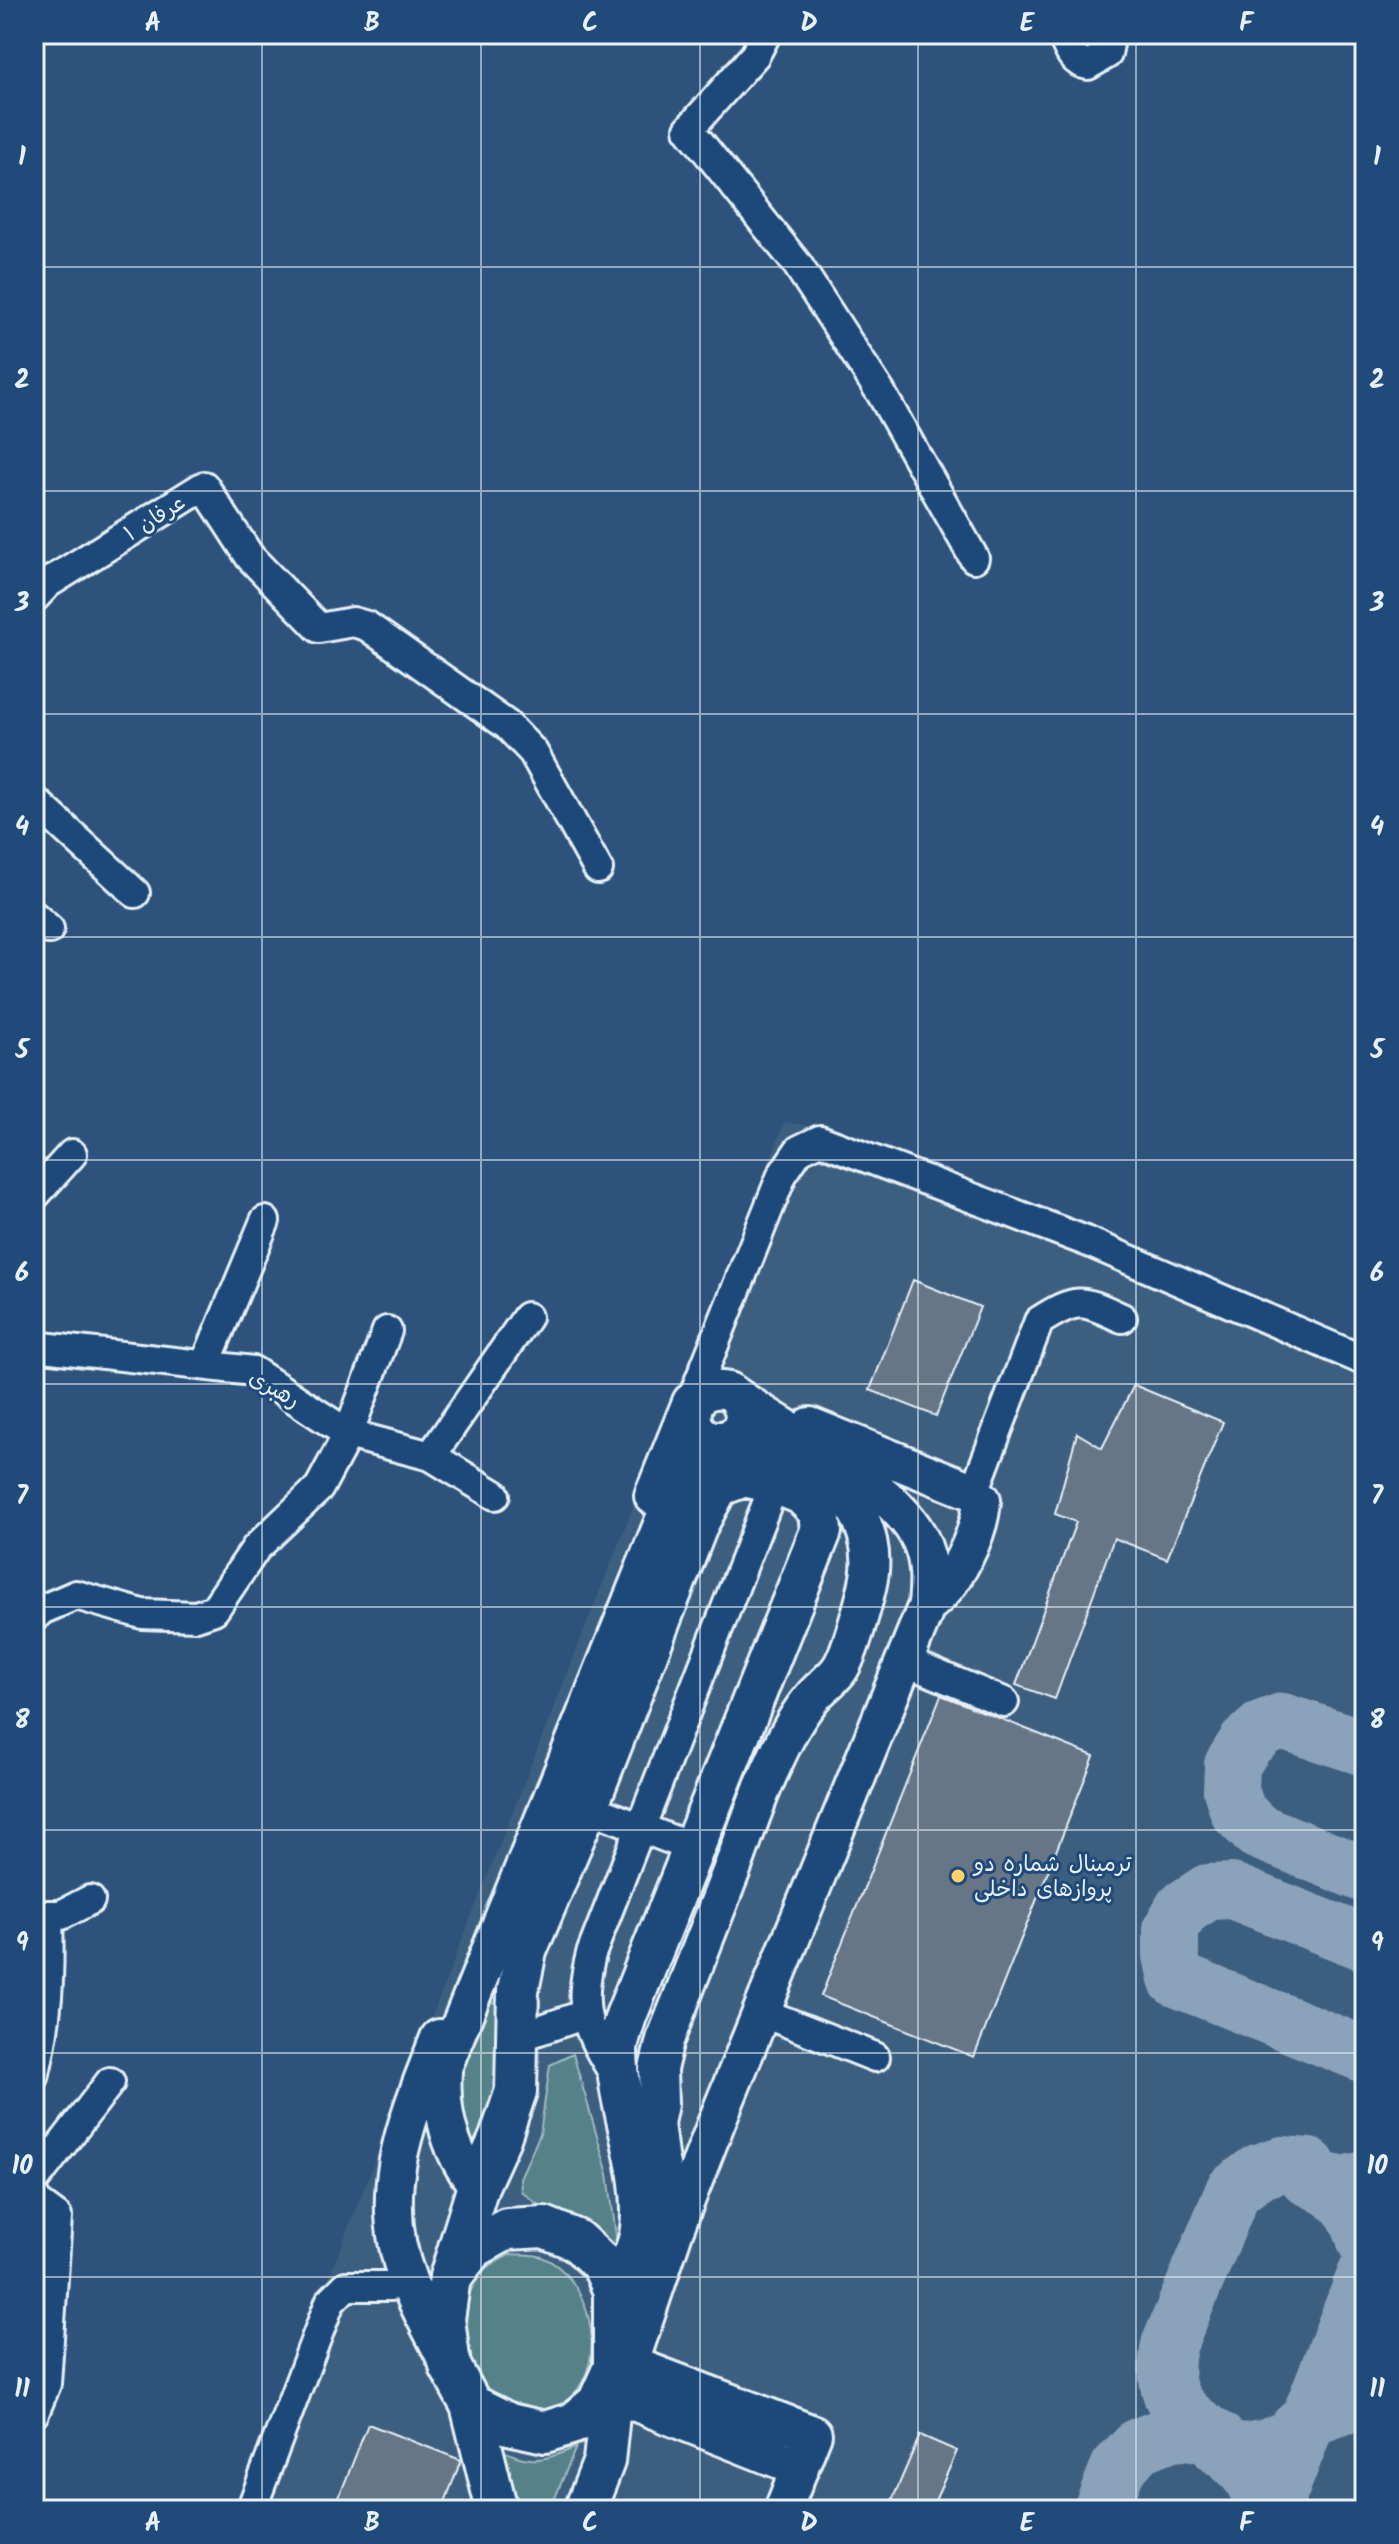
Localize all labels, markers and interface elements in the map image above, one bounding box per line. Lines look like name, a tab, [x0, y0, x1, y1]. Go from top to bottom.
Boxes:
text: A	[145, 3, 161, 45]
text: B	[364, 3, 380, 45]
text: C	[582, 3, 598, 45]
text: D	[800, 3, 818, 45]
text: E	[1020, 3, 1036, 45]
text: F	[1239, 3, 1255, 45]
text: 1	[18, 137, 26, 179]
text: 1	[1373, 137, 1381, 179]
text: 2	[14, 360, 30, 402]
text: 2	[1369, 360, 1385, 402]
street label: عرفان ۱	[118, 486, 193, 552]
text: 3	[14, 583, 29, 625]
text: 3	[1369, 583, 1384, 625]
text: 4	[15, 807, 29, 849]
text: 4	[1370, 807, 1384, 849]
text: 5	[14, 1030, 30, 1072]
text: 5	[1369, 1030, 1385, 1072]
text: 6	[15, 1253, 29, 1295]
text: 6	[1370, 1253, 1384, 1295]
street label: رهبری	[242, 1361, 306, 1419]
text: 7	[16, 1476, 29, 1518]
text: 7	[1371, 1476, 1384, 1518]
text: 8	[14, 1700, 30, 1742]
text: 8	[1369, 1700, 1385, 1742]
place label: ترمینال شماره دو پروازهای داخلی	[972, 1848, 1132, 1908]
marker: ترمینال شماره دو پروازهای داخلی	[949, 1867, 967, 1885]
text: 9	[15, 1923, 29, 1965]
text: 9	[1370, 1923, 1384, 1965]
text: 10	[11, 2146, 33, 2188]
text: 10	[1366, 2146, 1388, 2188]
text: 11	[14, 2369, 30, 2411]
text: 11	[1369, 2369, 1385, 2411]
text: A	[145, 2503, 161, 2544]
text: B	[364, 2503, 380, 2544]
text: C	[582, 2503, 598, 2544]
text: D	[800, 2503, 818, 2544]
text: E	[1020, 2503, 1036, 2544]
text: F	[1239, 2503, 1255, 2544]

